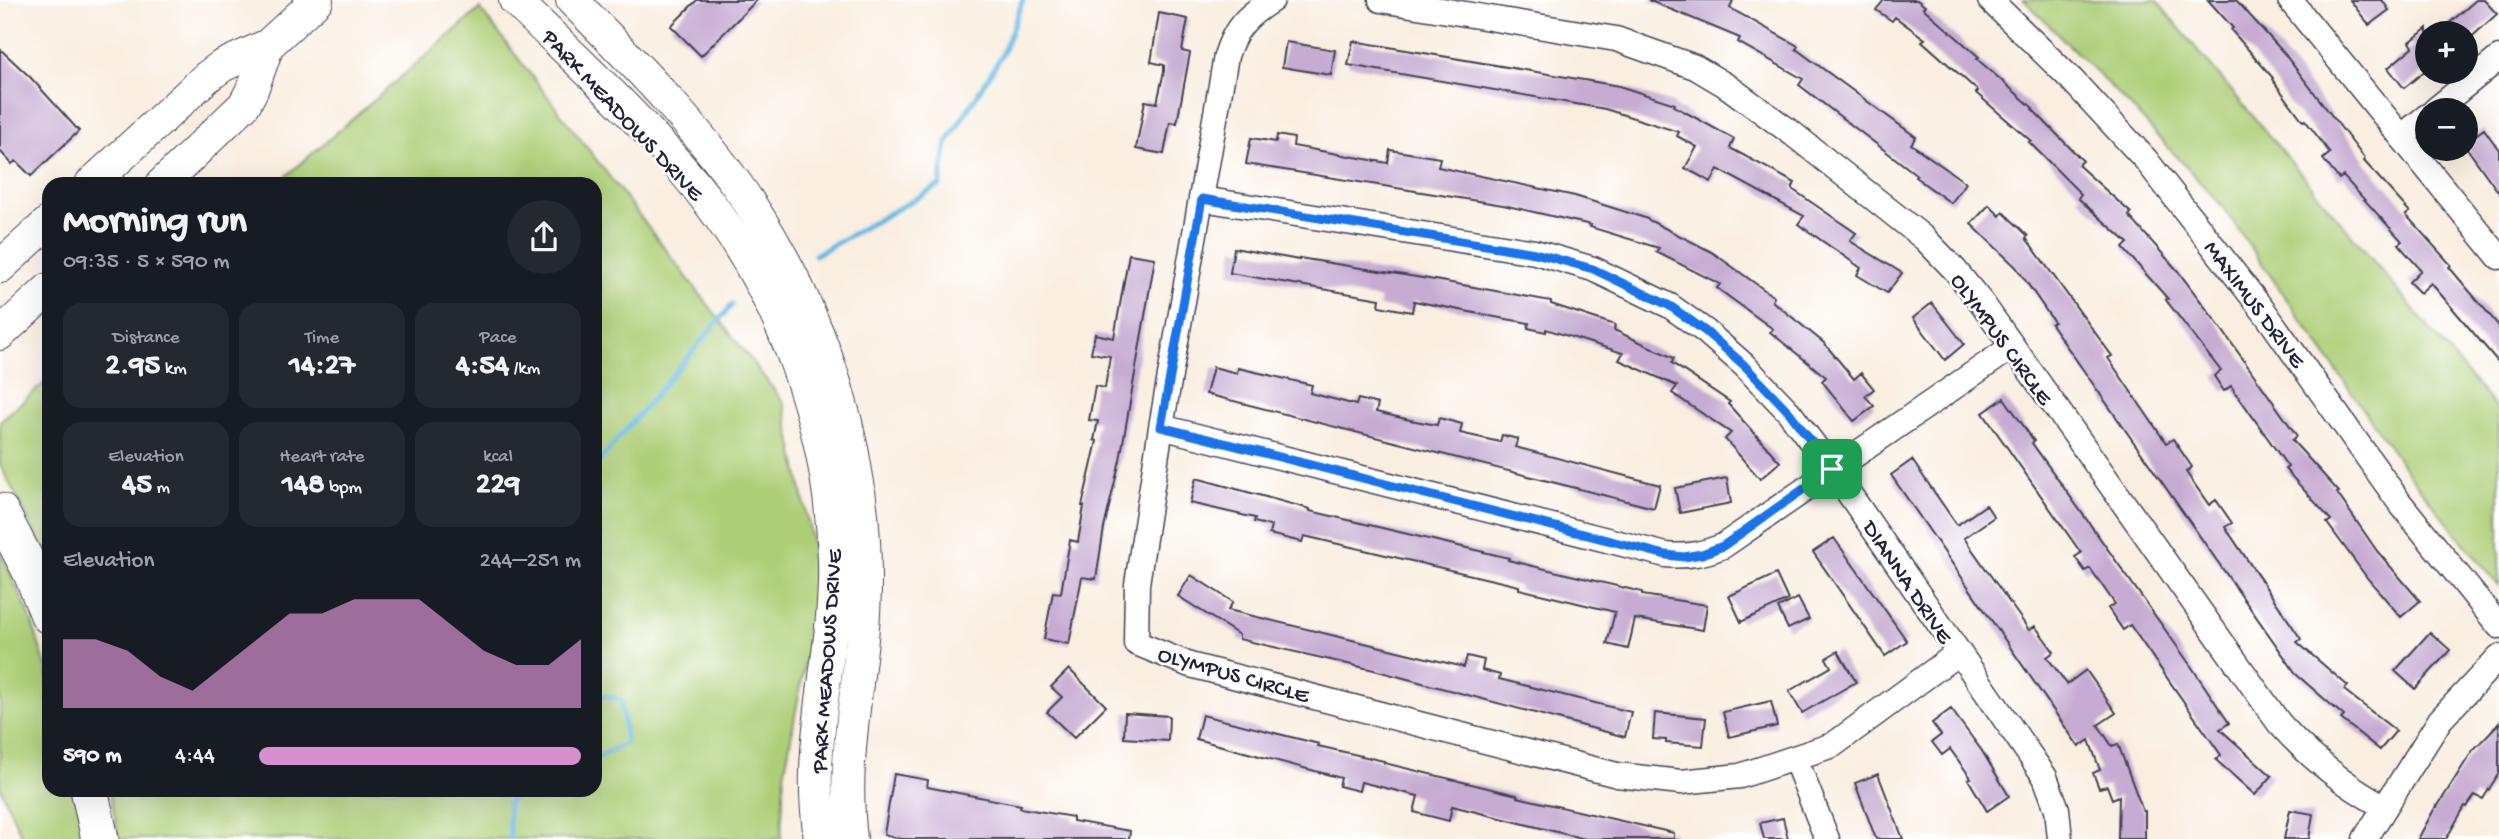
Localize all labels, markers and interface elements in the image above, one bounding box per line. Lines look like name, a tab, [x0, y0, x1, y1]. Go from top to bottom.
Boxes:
map controls	[2415, 21, 2478, 161]
button: +	[2415, 21, 2478, 84]
street label: PARK MEADOWS DRIVE	[534, 24, 709, 209]
button: −	[2415, 98, 2478, 161]
button: share	[507, 200, 581, 274]
text: Morning run	[63, 201, 247, 245]
street label: MAXIMUS DRIVE	[2197, 236, 2311, 375]
text: 09:35 · 5 × 590 m	[63, 249, 230, 276]
street label: OLYMPUS CIRCLE	[1943, 269, 2058, 413]
text: Distance	[112, 327, 180, 350]
text: Time	[305, 327, 339, 350]
text: Pace	[479, 327, 517, 350]
text: 2.95	[105, 350, 160, 385]
text: 14:27	[289, 350, 355, 385]
text: 4:54	[456, 350, 509, 385]
text: km	[160, 358, 187, 381]
text: /km	[509, 358, 540, 381]
pin	[1802, 439, 1862, 499]
text: Elevation	[108, 446, 184, 469]
text: Heart rate	[279, 446, 365, 469]
text: kcal	[483, 446, 513, 469]
icon: arrive	[1813, 450, 1851, 488]
text: 45	[122, 469, 152, 504]
text: 148	[282, 469, 325, 504]
text: 229	[476, 469, 520, 504]
text: m	[152, 477, 170, 500]
text: bpm	[325, 477, 362, 500]
street label: DIANNA DRIVE	[1854, 515, 1958, 651]
street label: PARK MEADOWS DRIVE	[807, 547, 850, 775]
text: Elevation	[63, 548, 154, 575]
text: 244–251 m	[479, 548, 581, 575]
street label: OLYMPUS CIRCLE	[1154, 642, 1313, 711]
text: 590 m	[63, 743, 121, 770]
text: 4:44	[175, 743, 215, 770]

